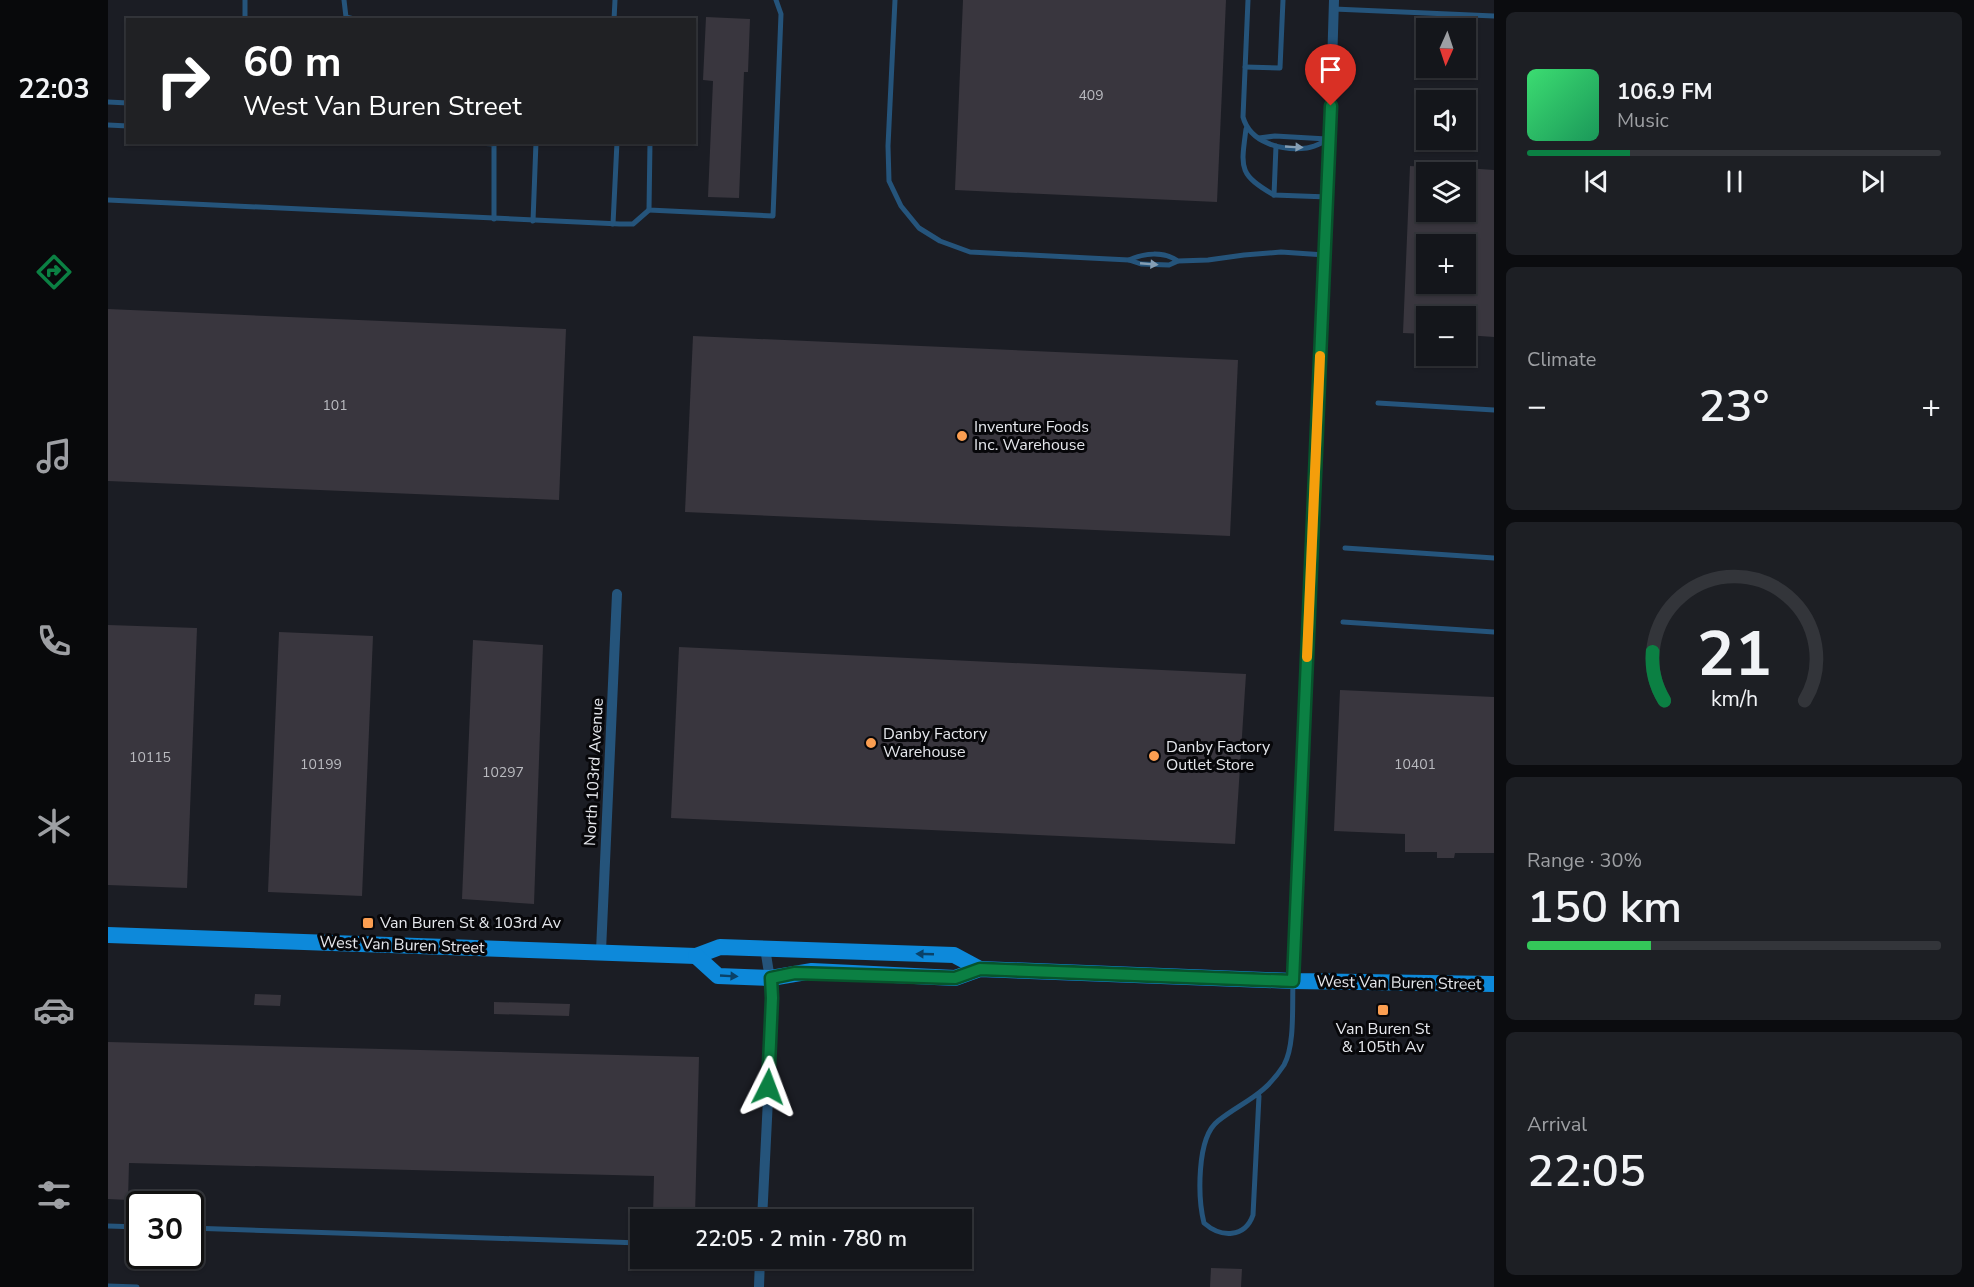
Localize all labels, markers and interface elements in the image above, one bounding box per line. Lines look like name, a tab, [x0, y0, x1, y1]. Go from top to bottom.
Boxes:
north arrow	[1416, 18, 1476, 78]
map controls	[1416, 18, 1476, 366]
text: 60 m	[243, 34, 342, 91]
icon: right	[144, 42, 222, 120]
pin	[1305, 44, 1356, 106]
icon: arrive	[1314, 53, 1347, 86]
text: 22:03	[18, 71, 90, 108]
text: 106.9 FM	[1617, 77, 1713, 107]
house number: 409	[1078, 86, 1104, 105]
text: West Van Buren Street	[243, 88, 522, 125]
button: sound	[1416, 90, 1476, 150]
text: Music	[1617, 107, 1669, 134]
one-way arrow	[1285, 142, 1304, 152]
button: layers	[1416, 162, 1476, 222]
icon: previous	[1580, 165, 1613, 198]
icon: pause	[1718, 165, 1751, 198]
icon: next	[1856, 165, 1889, 198]
button: +	[1416, 234, 1476, 294]
icon: directions	[33, 251, 75, 293]
one-way arrow	[1139, 259, 1158, 269]
button: −	[1416, 306, 1476, 366]
text: Climate	[1527, 346, 1596, 373]
text: 23°	[1699, 376, 1769, 437]
text: −	[1527, 384, 1547, 429]
text: +	[1921, 384, 1941, 429]
house number: 101	[322, 396, 348, 415]
place label: Inventure Foods Inc. Warehouse	[974, 416, 1089, 456]
marker: Inventure Foods Inc. Warehouse	[955, 429, 969, 443]
icon: music	[33, 435, 75, 477]
text: 21	[1697, 612, 1771, 697]
icon: phone	[33, 620, 75, 662]
text: km/h	[1710, 684, 1758, 714]
street label: North 103rd Avenue	[579, 698, 609, 846]
place label: Danby Factory Warehouse	[883, 723, 988, 763]
marker: Danby Factory Warehouse	[864, 736, 878, 750]
place label: Danby Factory Outlet Store	[1166, 736, 1271, 776]
house number: 10115	[129, 748, 171, 767]
marker: Danby Factory Outlet Store	[1147, 749, 1161, 763]
house number: 10199	[300, 755, 342, 774]
house number: 10401	[1394, 755, 1436, 774]
house number: 10297	[482, 763, 524, 782]
icon: climate	[33, 805, 75, 847]
text: Range · 30%	[1527, 847, 1642, 874]
text: 150 km	[1527, 877, 1682, 938]
place label: Van Buren St & 103rd Av	[379, 912, 562, 934]
marker: Van Buren St & 103rd Av	[361, 916, 375, 930]
street label: West Van Buren Street	[319, 931, 485, 959]
one-way arrow	[915, 949, 934, 959]
street label: West Van Buren Street	[1316, 971, 1482, 995]
one-way arrow	[720, 972, 739, 981]
icon: car	[33, 989, 75, 1031]
marker: Van Buren St & 105th Av	[1376, 1003, 1390, 1017]
place label: Van Buren St & 105th Av	[1335, 1018, 1431, 1058]
position arrow	[736, 1055, 800, 1119]
text: Arrival	[1527, 1111, 1587, 1138]
text: 22:05	[1527, 1141, 1646, 1202]
icon: filters	[33, 1174, 75, 1216]
speed limit sign: 30	[126, 1191, 204, 1269]
text: 22:05 · 2 min · 780 m	[695, 1224, 907, 1254]

